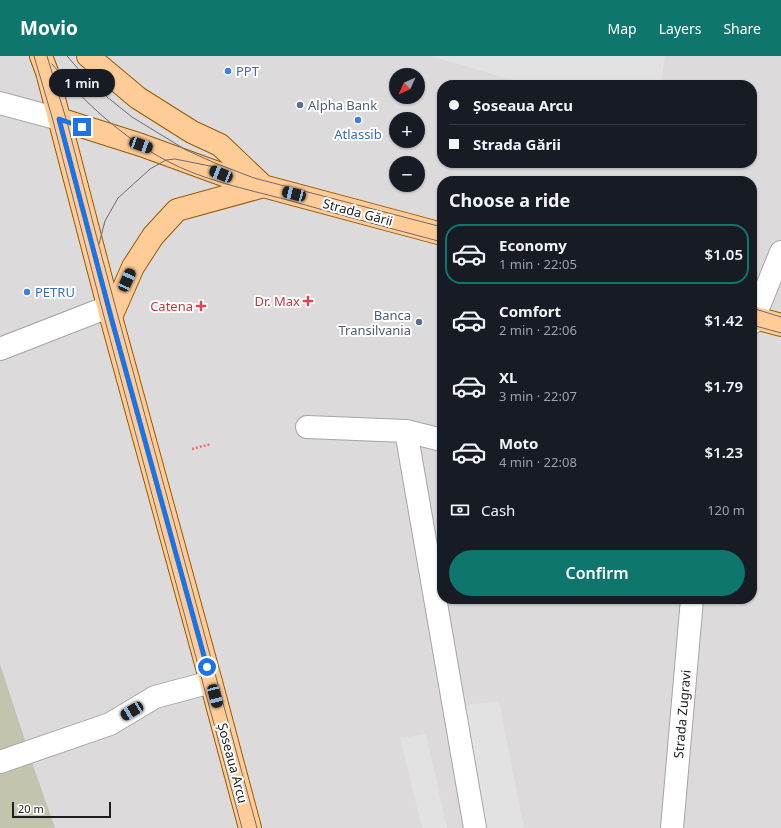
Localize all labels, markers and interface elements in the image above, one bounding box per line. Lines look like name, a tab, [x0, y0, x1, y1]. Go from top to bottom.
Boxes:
text: Movio	[20, 15, 78, 41]
text: Map	[608, 19, 637, 38]
text: Layers	[659, 19, 701, 38]
text: Share	[723, 19, 761, 38]
place label: PPT	[236, 62, 260, 80]
marker: PPT	[223, 66, 233, 76]
north arrow	[389, 68, 425, 104]
map controls	[389, 68, 425, 192]
callout: 1 min	[49, 69, 115, 97]
text: 1 min	[64, 74, 100, 92]
text: Șoseaua Arcu	[473, 95, 573, 115]
place label: Alpha Bank	[308, 96, 377, 114]
marker: Alpha Bank	[295, 100, 305, 110]
button: +	[389, 112, 425, 148]
marker: Atlassib	[353, 115, 363, 125]
route end	[73, 118, 91, 136]
place label: Atlassib	[334, 125, 382, 143]
text: Strada Gării	[473, 134, 561, 154]
car	[128, 135, 154, 155]
button: −	[389, 156, 425, 192]
car	[208, 164, 234, 184]
car	[281, 185, 307, 203]
text: Choose a ride	[449, 188, 570, 212]
street label: Strada Gării	[321, 194, 395, 230]
text: Economy	[499, 235, 567, 255]
icon: car	[451, 236, 487, 272]
text: $1.05	[705, 244, 743, 264]
text: 1 min · 22:05	[499, 255, 577, 273]
car	[117, 267, 137, 293]
place label: PETRU	[35, 283, 75, 301]
marker: PETRU	[22, 287, 32, 297]
place label: Dr. Max	[254, 292, 300, 310]
marker: Dr. Max	[303, 296, 313, 306]
place label: Catena	[150, 297, 193, 315]
marker: Catena	[196, 301, 206, 311]
text: Comfort	[499, 301, 561, 321]
icon: car	[451, 302, 487, 338]
place label: Banca Transilvania	[338, 306, 411, 339]
text: $1.42	[705, 310, 743, 330]
marker: Banca Transilvania	[414, 317, 424, 327]
text: 2 min · 22:06	[499, 321, 577, 339]
text: XL	[499, 367, 517, 387]
icon: car	[451, 368, 487, 404]
text: $1.79	[705, 376, 743, 396]
text: 3 min · 22:07	[499, 387, 577, 405]
text: Moto	[499, 433, 538, 453]
icon: car	[451, 434, 487, 470]
text: $1.23	[705, 442, 743, 462]
text: 4 min · 22:08	[499, 453, 577, 471]
icon: cash	[449, 499, 471, 521]
text: Cash	[481, 500, 515, 520]
text: 120 m	[707, 501, 745, 519]
button: Confirm	[449, 550, 745, 596]
route start	[198, 658, 216, 676]
street label: Strada Zugravi	[669, 669, 695, 759]
car	[206, 683, 224, 709]
car	[119, 700, 145, 722]
street label: Șoseaua Arcu	[214, 721, 252, 805]
scale bar	[12, 800, 111, 819]
text: 20 m	[18, 801, 44, 816]

